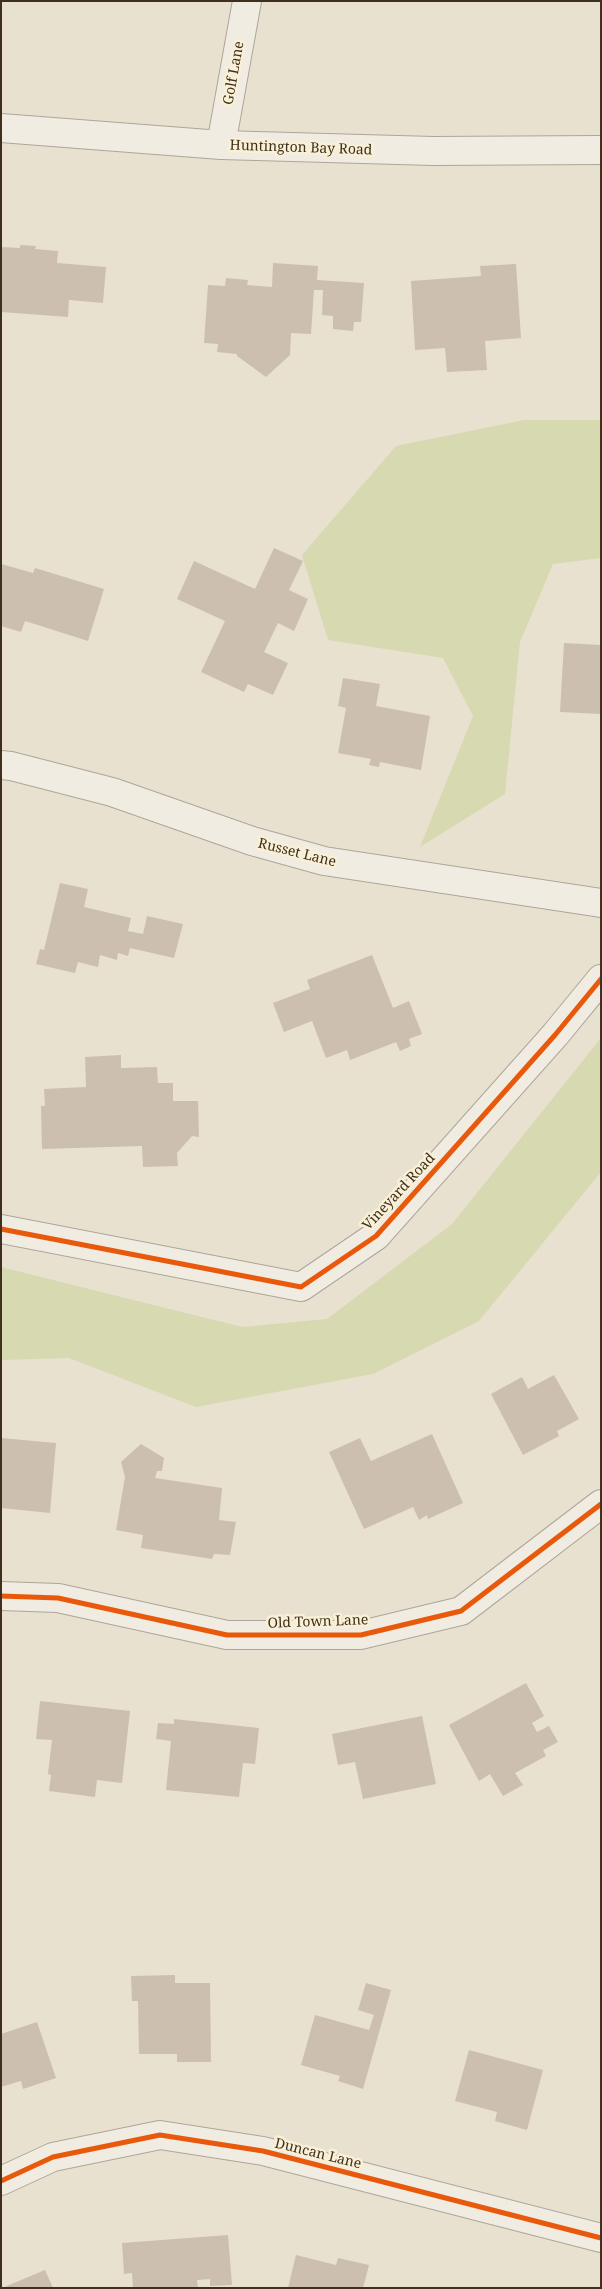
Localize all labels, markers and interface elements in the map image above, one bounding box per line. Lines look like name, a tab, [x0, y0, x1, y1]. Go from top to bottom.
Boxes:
street label: Golf Lane	[220, 40, 248, 106]
street label: Huntington Bay Road	[229, 137, 373, 159]
street label: Russet Lane	[256, 835, 338, 871]
street label: Vineyard Road	[359, 1150, 439, 1234]
street label: Old Town Lane	[267, 1612, 369, 1632]
street label: Duncan Lane	[273, 2135, 363, 2173]

